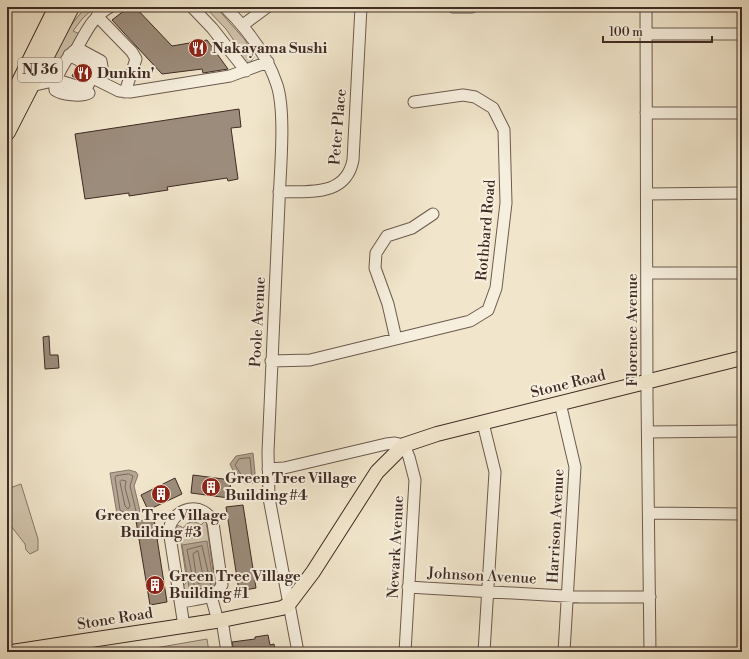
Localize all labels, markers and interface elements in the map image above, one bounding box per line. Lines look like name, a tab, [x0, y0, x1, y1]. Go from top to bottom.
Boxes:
scale bar	[603, 18, 712, 44]
text: 100 m	[609, 25, 643, 40]
restaurant icon: Nakayama Sushi	[187, 37, 209, 59]
place label: Nakayama Sushi	[212, 39, 327, 58]
road number: NJ 36	[18, 58, 62, 82]
restaurant icon: Dunkin'	[72, 62, 94, 84]
place label: Dunkin'	[97, 64, 155, 83]
street label: Peter Place	[325, 88, 351, 166]
street label: Rothbard Road	[472, 178, 500, 282]
street label: Florence Avenue	[623, 273, 642, 387]
street label: Poole Avenue	[246, 276, 270, 368]
street label: Stone Road	[529, 365, 608, 402]
street label: Harrison Avenue	[544, 468, 568, 584]
place label: Green Tree Village Building #4	[225, 469, 357, 505]
building icon: Green Tree Village Building #4	[200, 476, 222, 498]
building icon: Green Tree Village Building #3	[150, 483, 172, 505]
street label: Newark Avenue	[384, 495, 408, 599]
place label: Green Tree Village Building #3	[95, 506, 227, 542]
street label: Johnson Avenue	[426, 564, 537, 588]
place label: Green Tree Village Building #1	[169, 567, 301, 603]
building icon: Green Tree Village Building #1	[144, 574, 166, 596]
street label: Stone Road	[76, 604, 155, 634]

